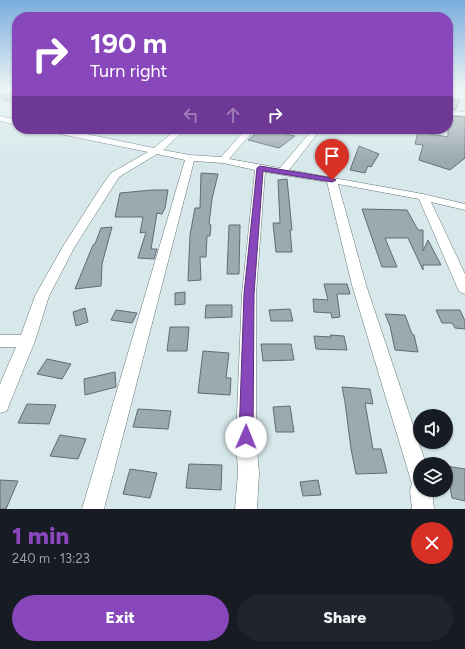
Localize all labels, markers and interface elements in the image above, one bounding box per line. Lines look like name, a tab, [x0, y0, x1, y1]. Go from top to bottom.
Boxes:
text: 190 m	[90, 26, 167, 60]
icon: right	[24, 28, 76, 80]
text: Turn right	[90, 60, 167, 82]
icon: left	[180, 104, 202, 126]
icon: ahead	[222, 104, 244, 126]
icon: right	[264, 104, 286, 126]
pin	[315, 139, 349, 180]
icon: arrive	[321, 145, 343, 167]
map controls	[413, 409, 453, 497]
button: sound	[413, 409, 453, 449]
position arrow	[225, 416, 267, 458]
button: layers	[413, 457, 453, 497]
text: 1 min	[12, 521, 69, 550]
button: close	[411, 522, 453, 564]
text: 240 m · 13:23	[12, 551, 90, 566]
button: Exit	[12, 595, 229, 641]
button: Share	[237, 595, 453, 641]

